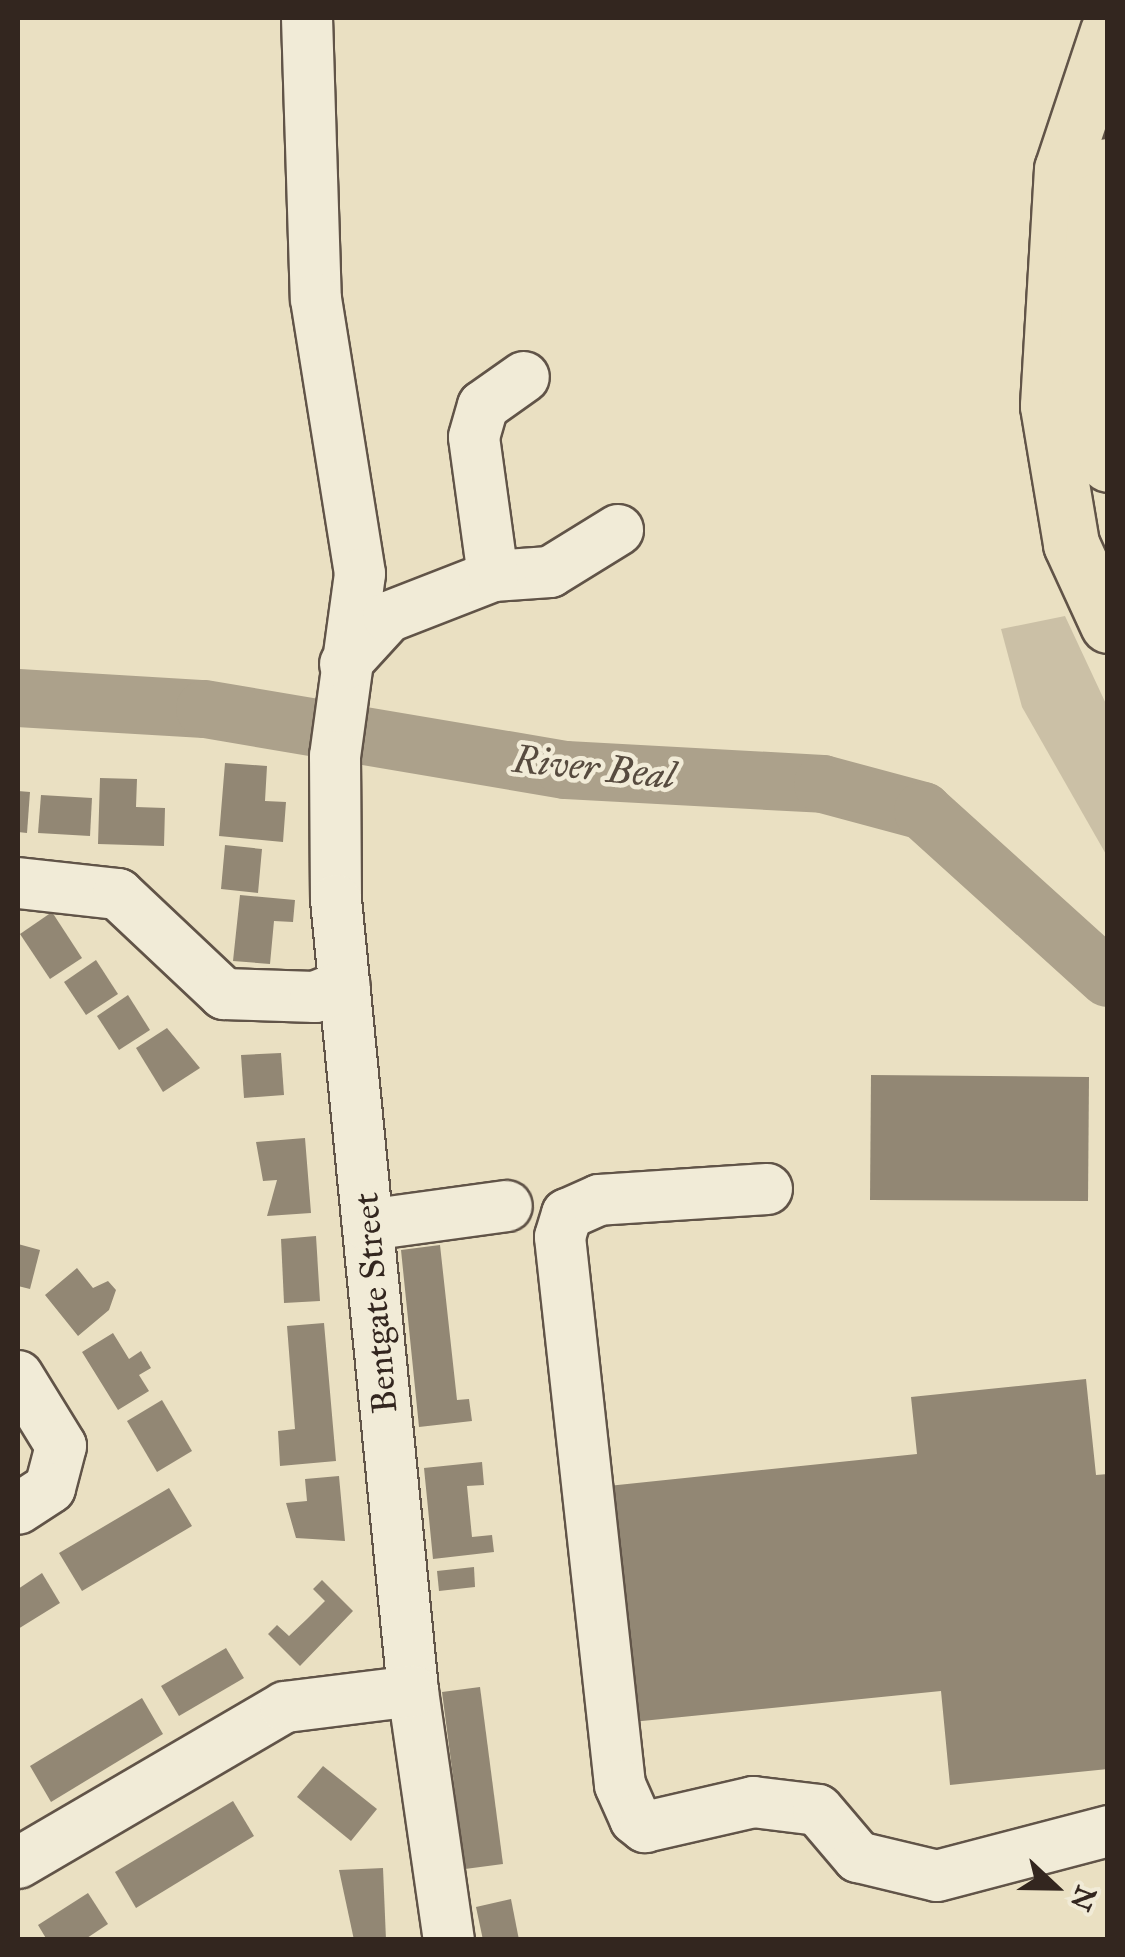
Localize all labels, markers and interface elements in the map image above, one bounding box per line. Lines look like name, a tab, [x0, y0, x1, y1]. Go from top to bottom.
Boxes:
water label: River Beal	[511, 737, 677, 799]
street label: Bentgate Street	[345, 1191, 407, 1415]
north arrow	[1005, 1837, 1105, 1937]
text: N	[1063, 1881, 1104, 1916]

